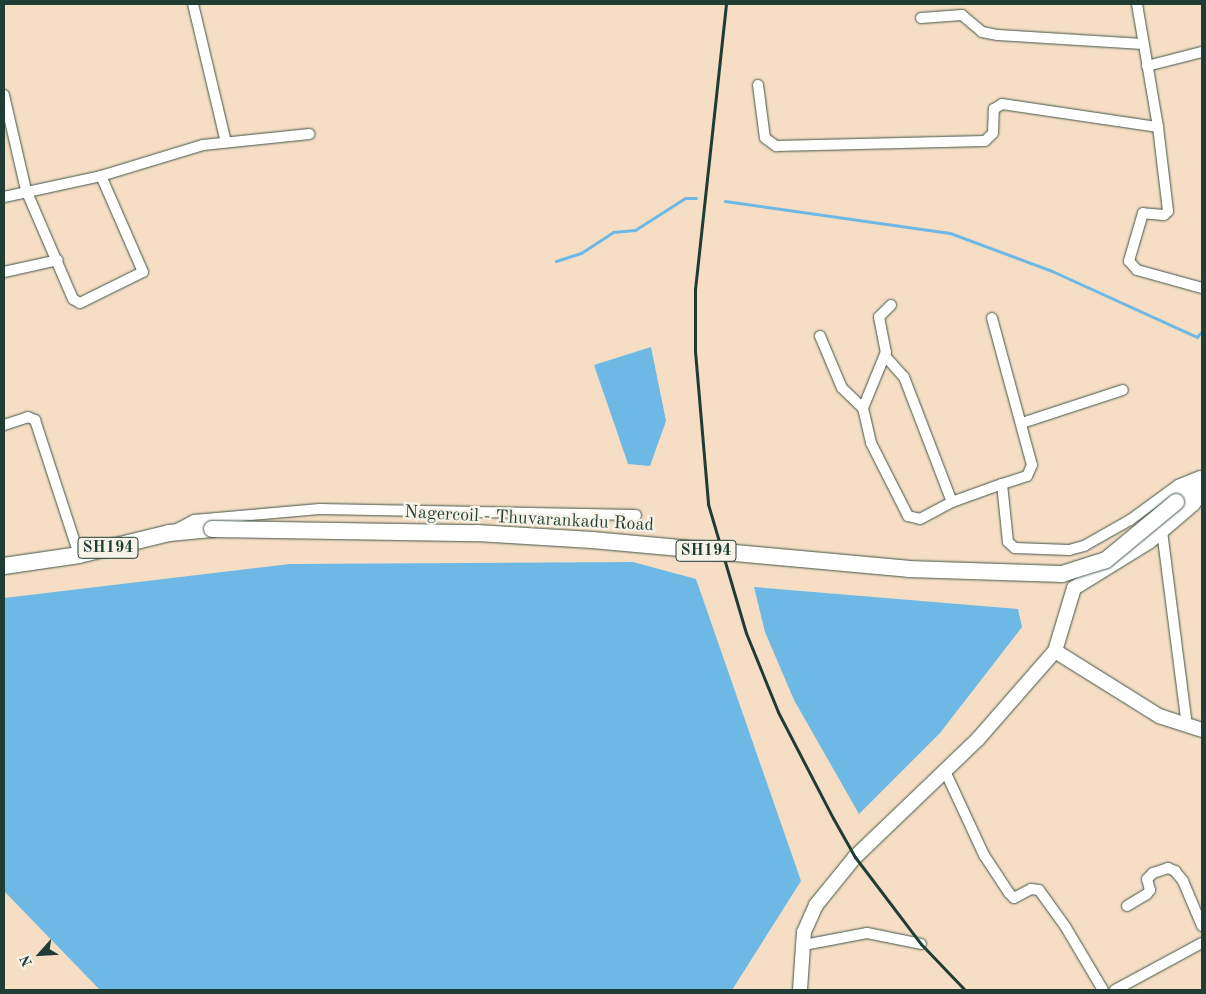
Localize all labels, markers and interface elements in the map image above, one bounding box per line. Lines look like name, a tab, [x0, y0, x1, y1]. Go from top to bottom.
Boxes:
street label: Nagercoil - Thuvarankadu Road	[404, 502, 654, 536]
road number: SH194	[77, 534, 139, 562]
road number: SH194	[675, 538, 737, 564]
north arrow	[15, 929, 65, 979]
text: N	[18, 953, 35, 968]

